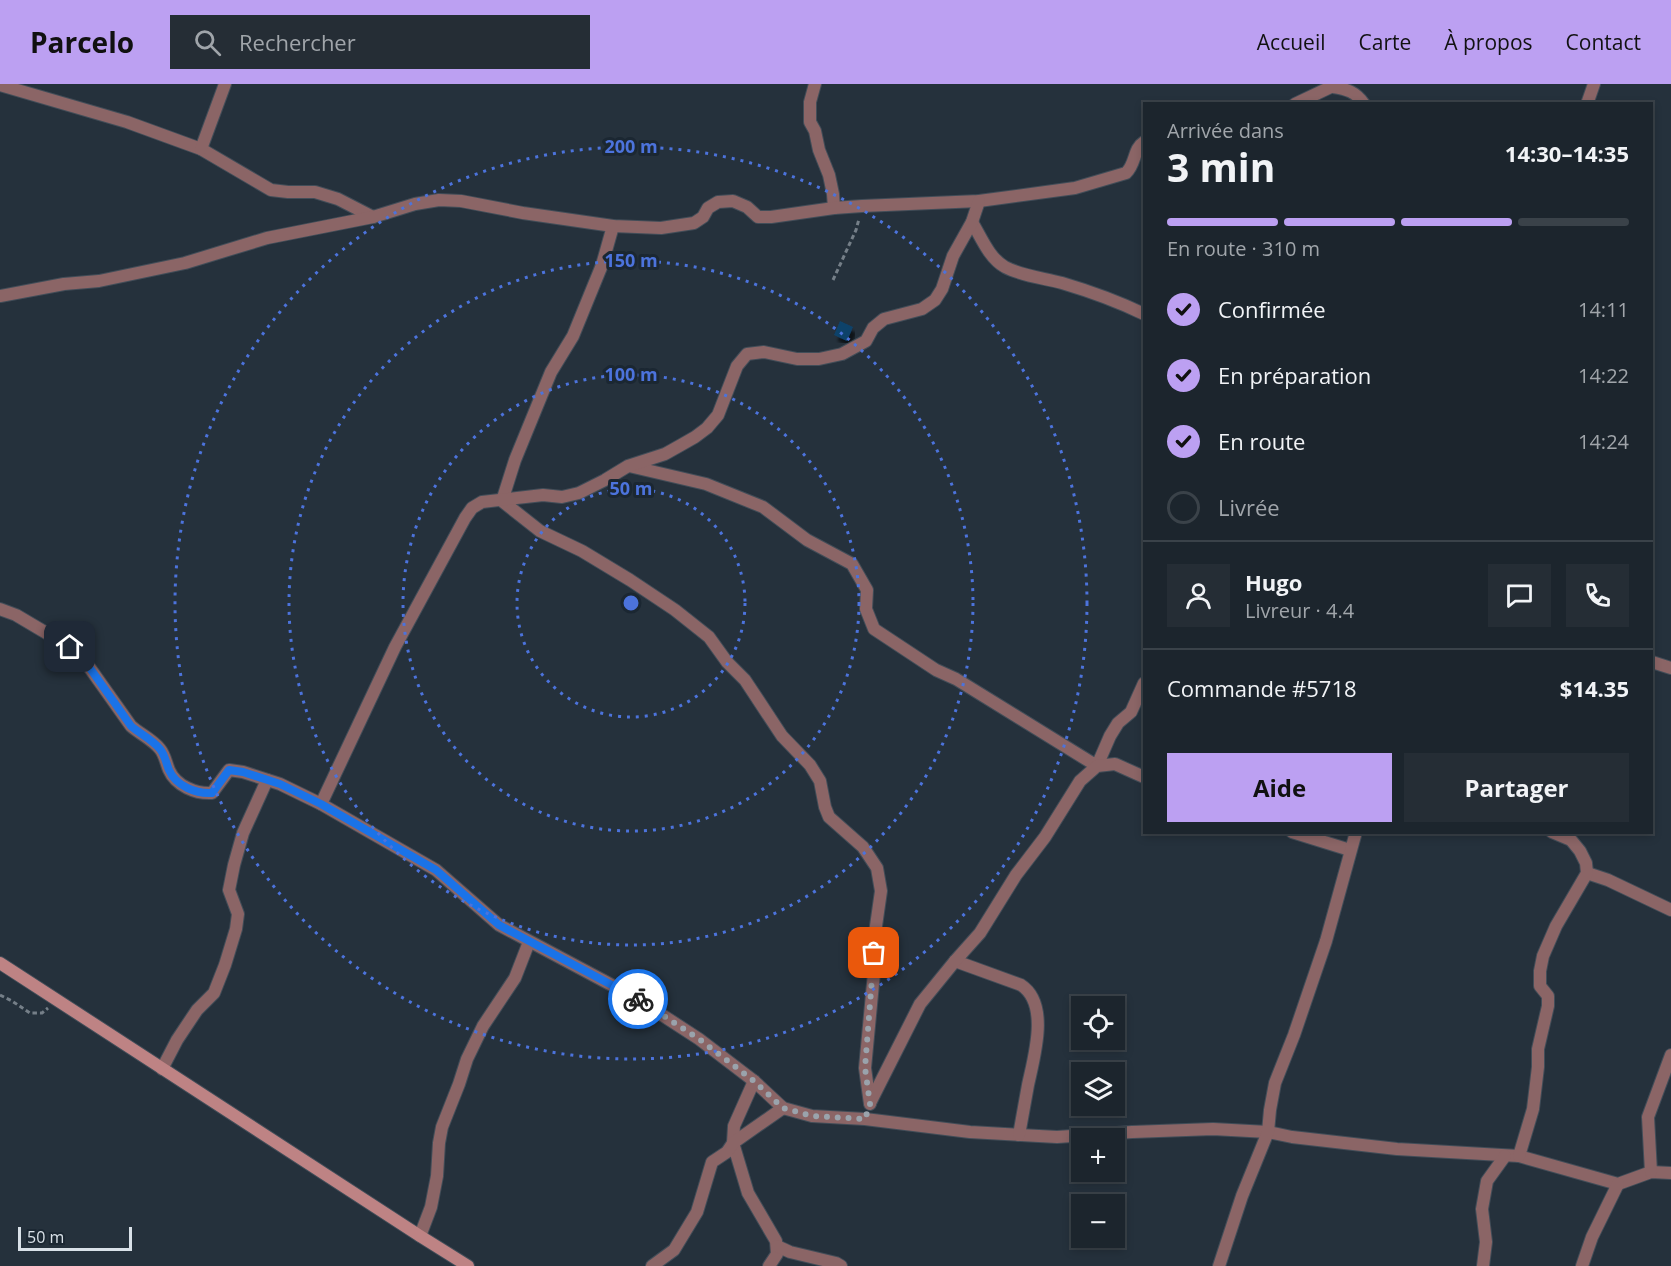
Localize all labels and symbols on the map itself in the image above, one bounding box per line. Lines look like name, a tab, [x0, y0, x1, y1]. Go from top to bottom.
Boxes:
text: 200 m	[604, 134, 658, 158]
text: 150 m	[604, 248, 658, 272]
text: 100 m	[604, 362, 658, 386]
text: 50 m	[610, 476, 652, 500]
centre of rings	[621, 593, 641, 613]
pin	[44, 621, 95, 672]
pin	[848, 927, 899, 978]
courier	[608, 969, 668, 1029]
scale bar	[18, 1224, 132, 1252]

